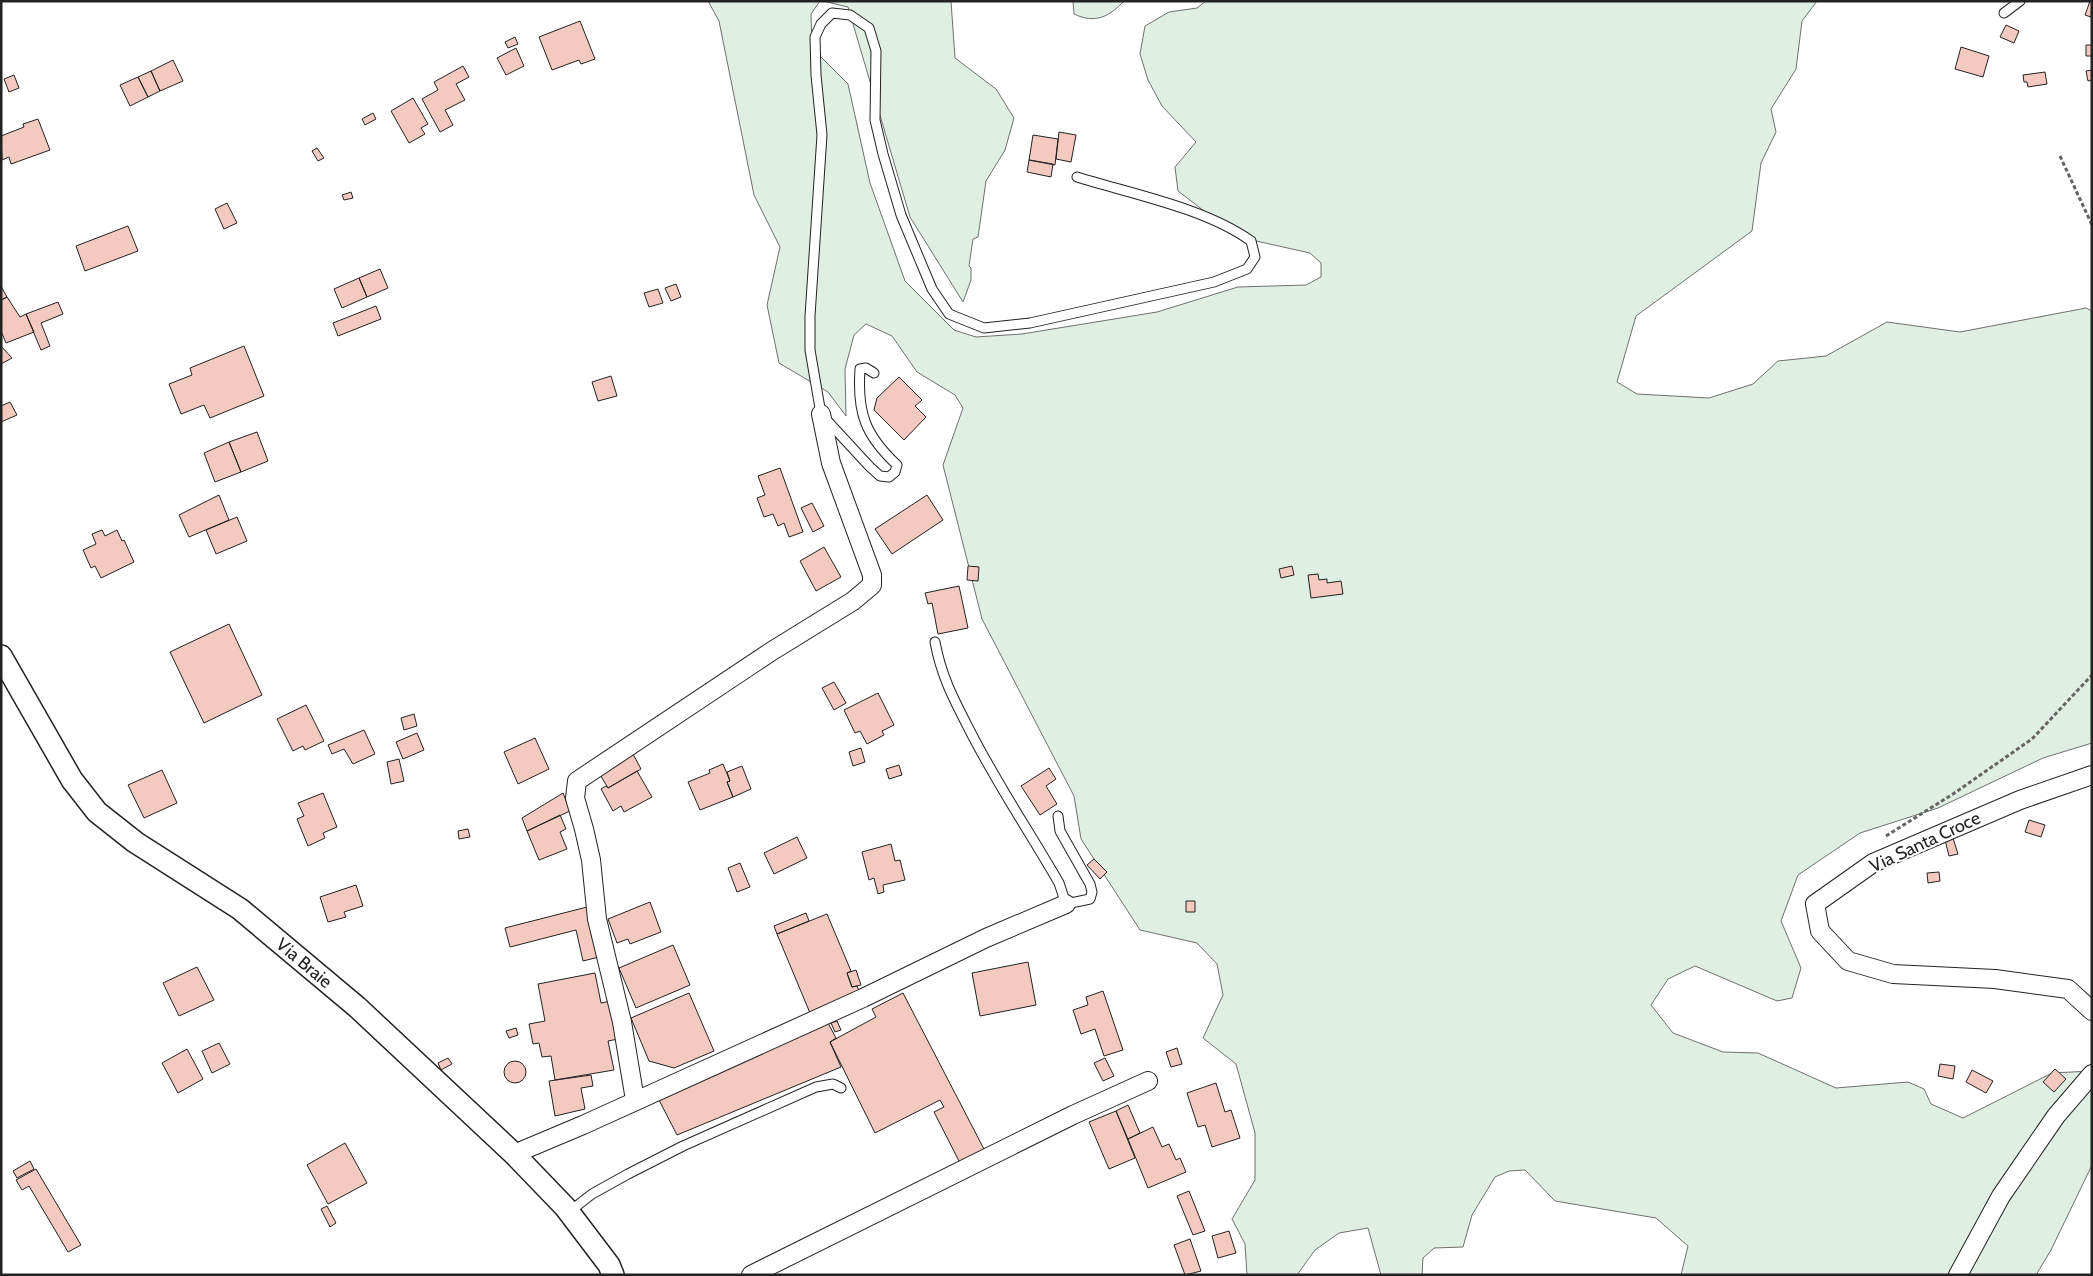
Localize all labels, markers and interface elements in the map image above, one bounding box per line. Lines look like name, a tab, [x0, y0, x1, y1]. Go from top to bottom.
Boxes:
street label: Via Santa Croce	[1866, 807, 1984, 877]
street label: Via Braie	[272, 933, 336, 993]

